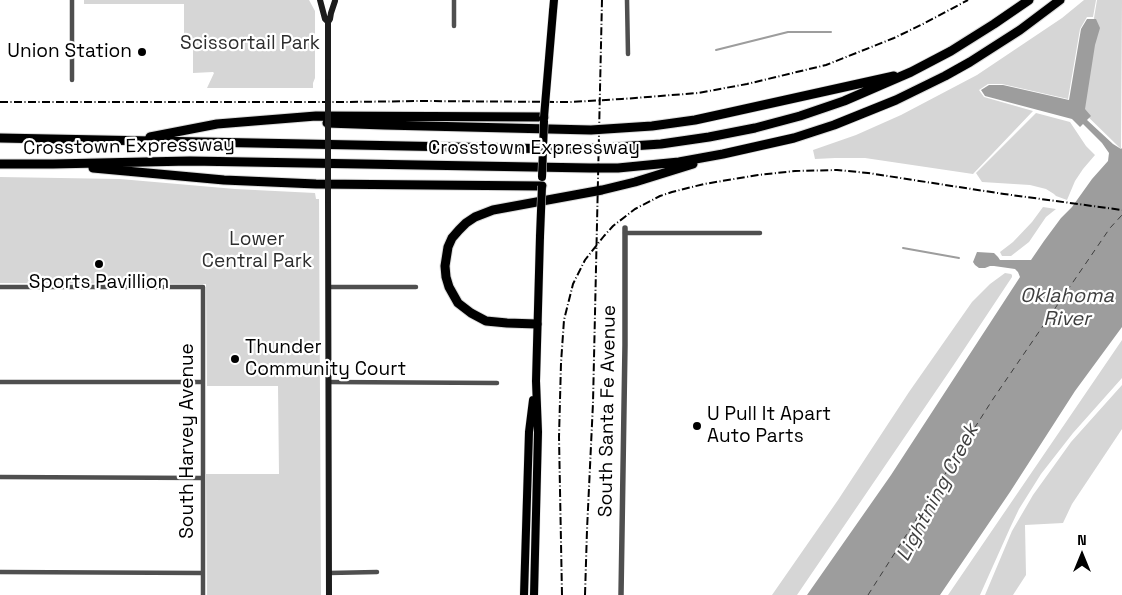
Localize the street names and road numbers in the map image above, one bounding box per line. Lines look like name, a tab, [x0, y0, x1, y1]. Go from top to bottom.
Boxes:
street label: Crosstown Expressway	[23, 134, 235, 160]
street label: Crosstown Expressway	[428, 138, 640, 160]
street label: South Santa Fe Avenue	[595, 305, 621, 517]
street label: South Harvey Avenue	[177, 343, 199, 539]

